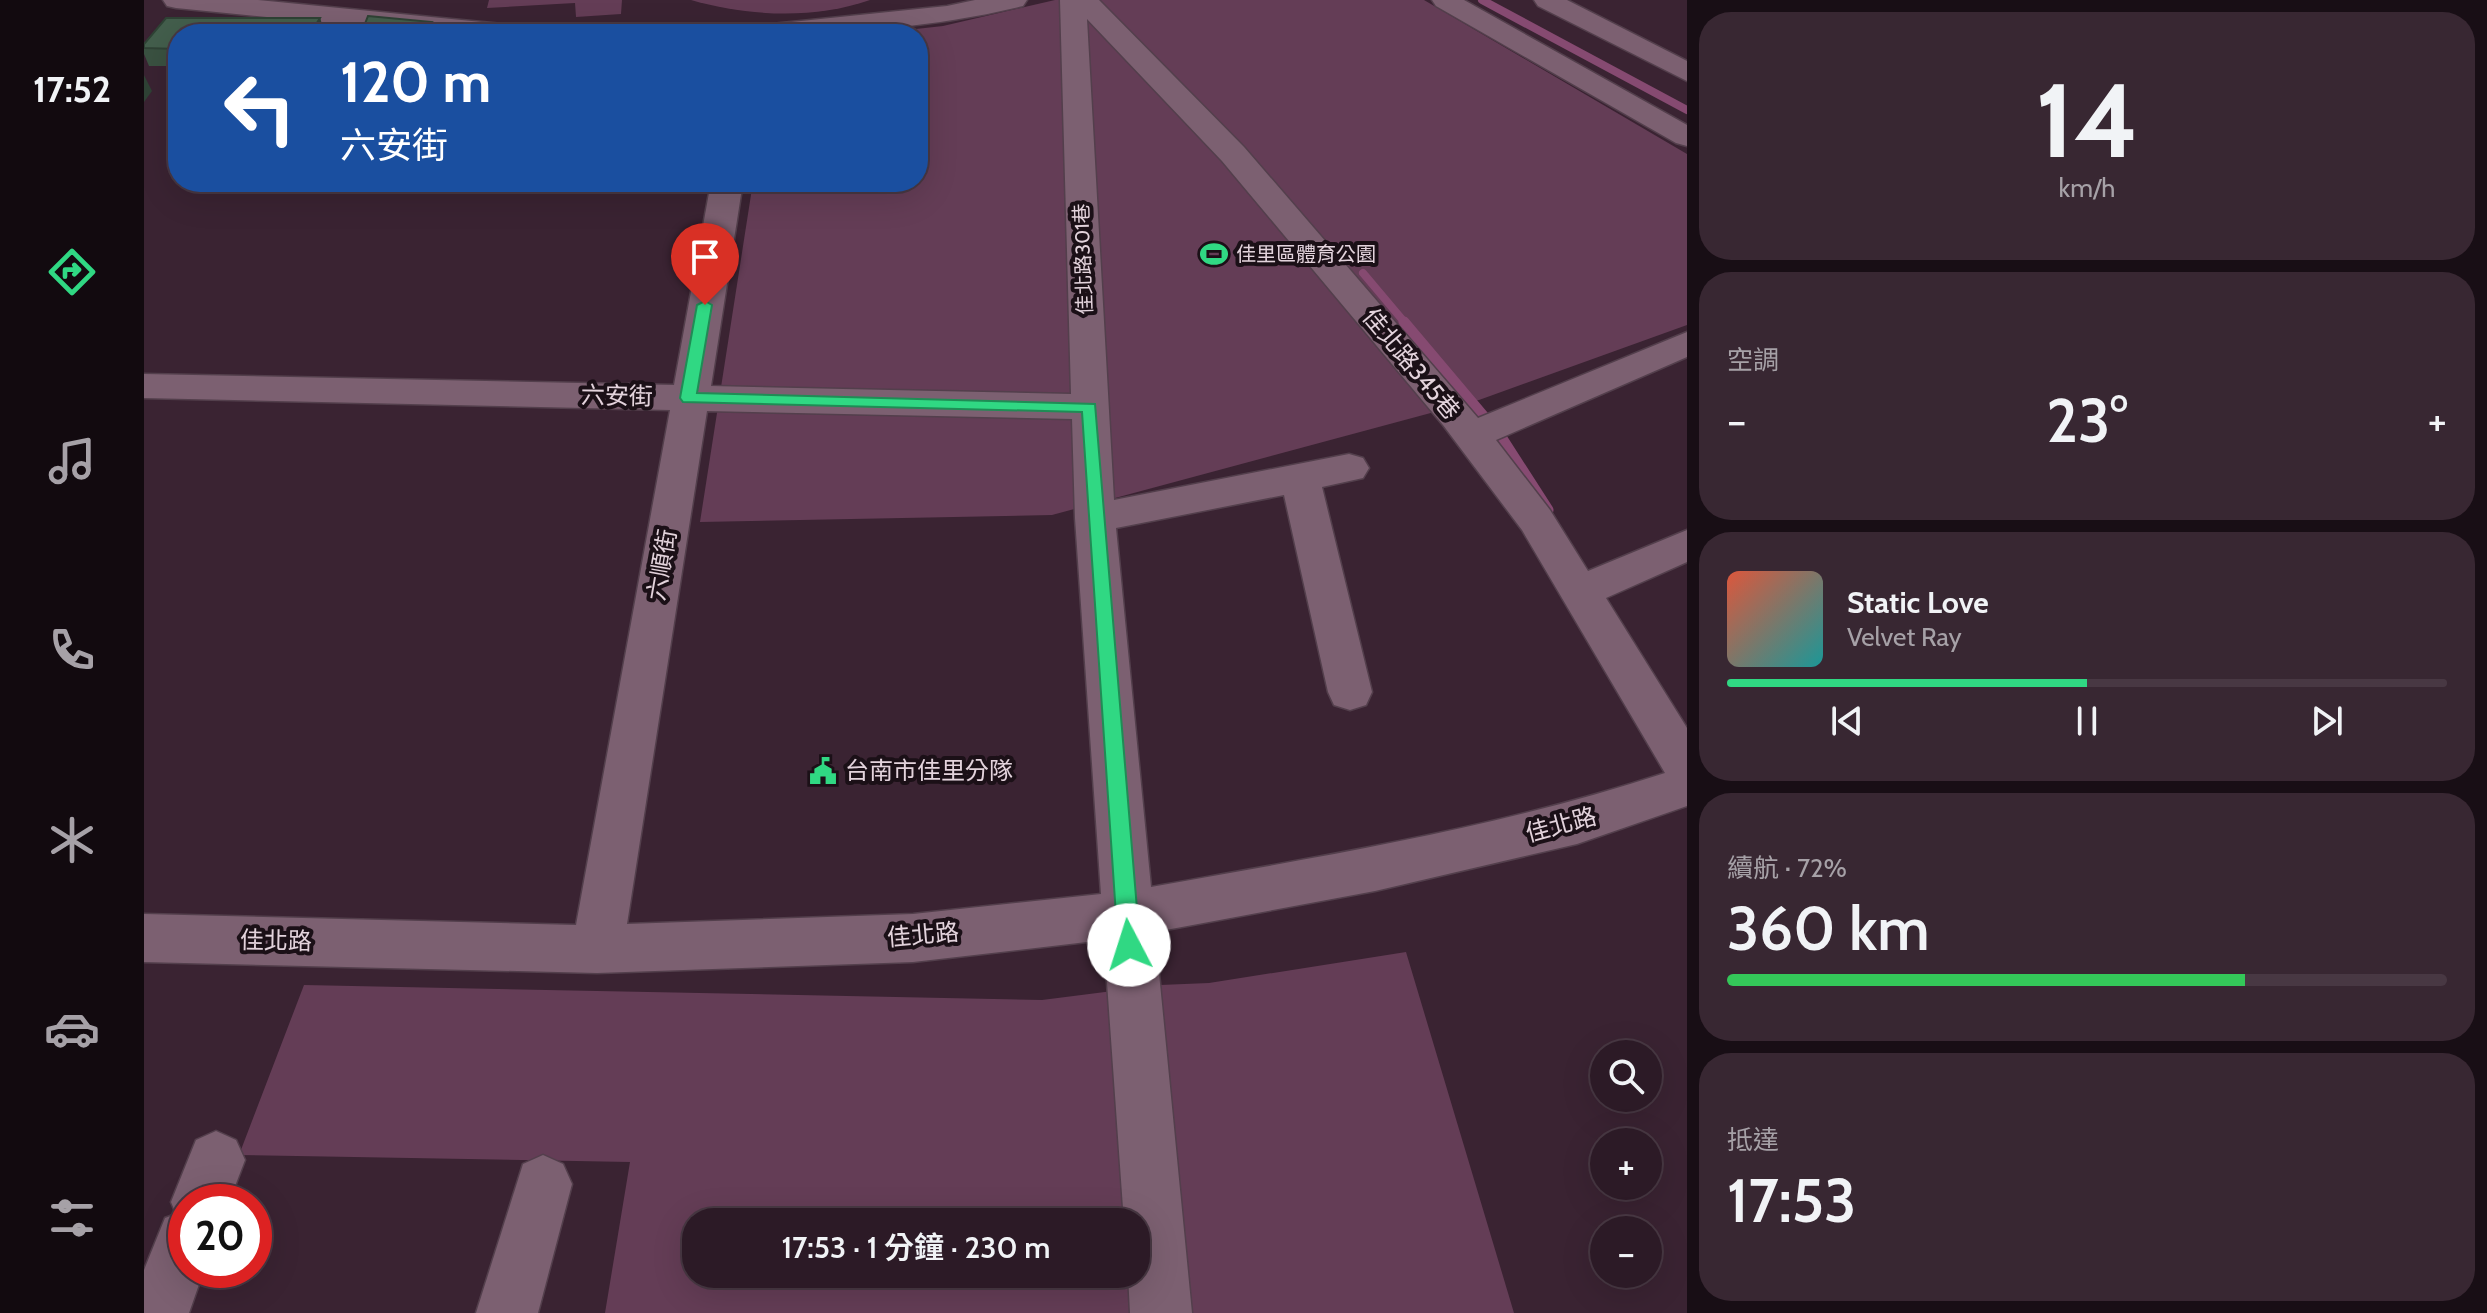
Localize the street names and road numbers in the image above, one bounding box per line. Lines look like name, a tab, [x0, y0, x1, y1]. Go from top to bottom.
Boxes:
street label: 佳北路301巷	[1069, 203, 1097, 315]
street label: 佳北路345巷	[1357, 302, 1466, 425]
street label: 六安街	[581, 380, 653, 411]
street label: 六順街	[641, 527, 682, 603]
street label: 佳北路	[1522, 801, 1599, 848]
street label: 佳北路	[886, 917, 960, 952]
street label: 佳北路	[240, 925, 312, 956]

